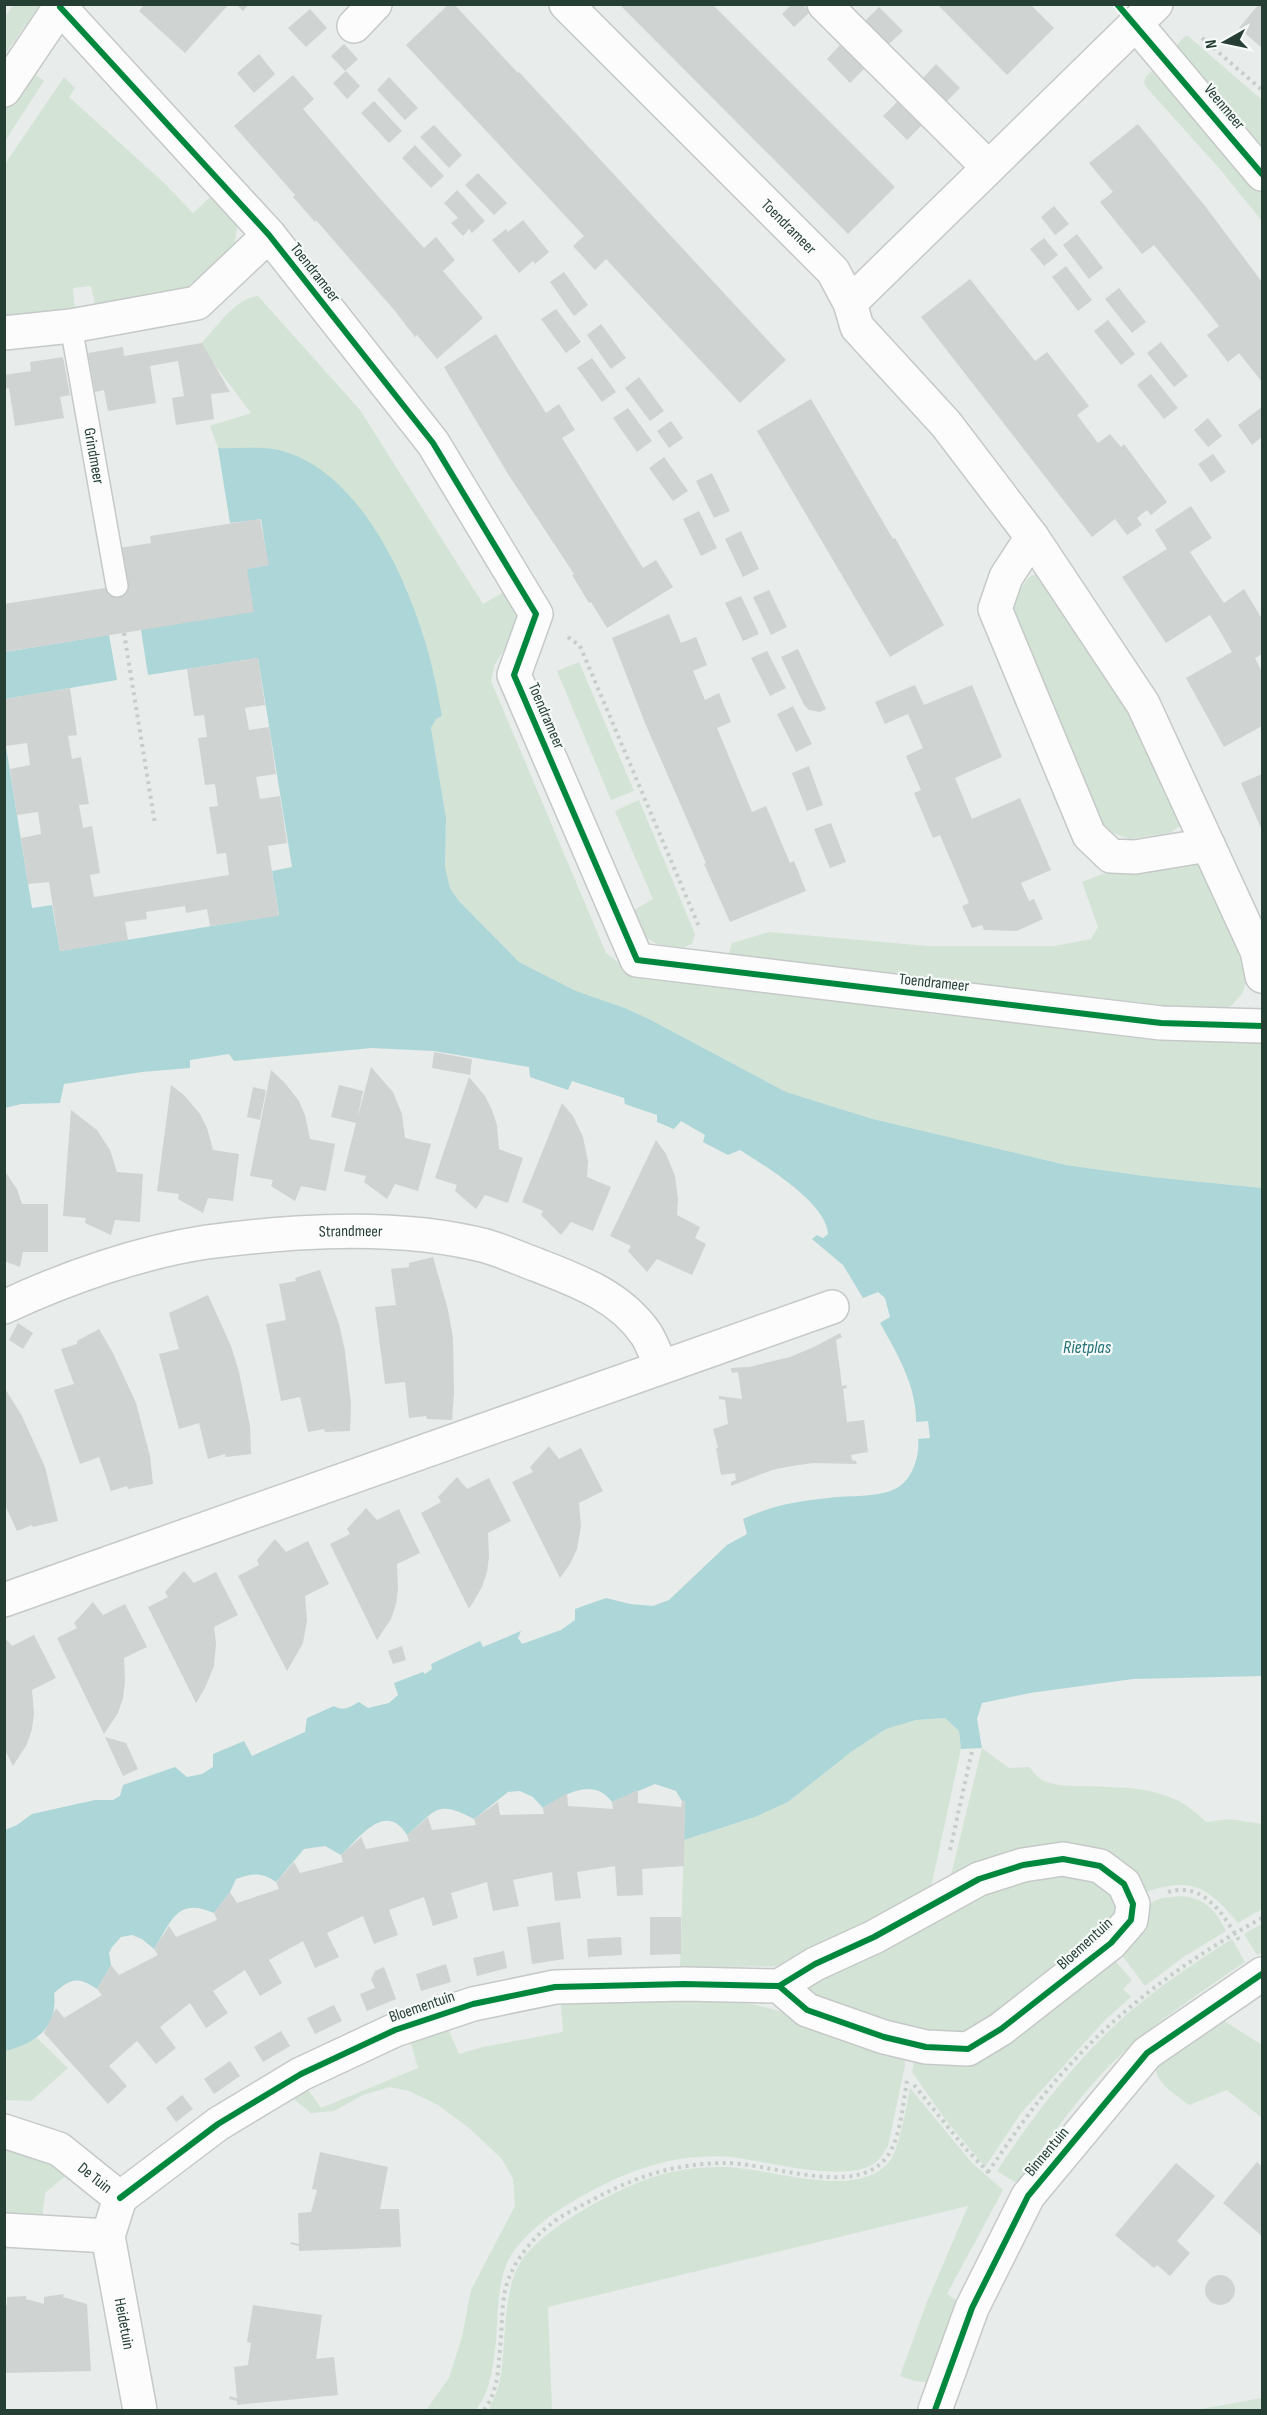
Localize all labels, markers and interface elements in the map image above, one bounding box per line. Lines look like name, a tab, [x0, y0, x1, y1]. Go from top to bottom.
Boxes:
north arrow	[1195, 12, 1255, 72]
text: N	[1202, 38, 1222, 50]
street label: Veenmeer	[1199, 80, 1249, 134]
street label: Toendrameer	[757, 195, 821, 259]
street label: Toendrameer	[286, 239, 344, 307]
street label: Grindmeer	[80, 426, 108, 486]
street label: Toendrameer	[524, 680, 569, 752]
street label: Toendrameer	[898, 970, 970, 996]
street label: Strandmeer	[319, 1222, 383, 1241]
water label: Rietplas	[1063, 1337, 1112, 1358]
street label: Bloementuin	[1053, 1914, 1117, 1974]
street label: Bloementuin	[387, 1987, 457, 2027]
street label: Binnentuin	[1021, 2123, 1073, 2181]
street label: De Tuin	[74, 2158, 116, 2197]
street label: Heidetuin	[110, 2296, 138, 2351]

